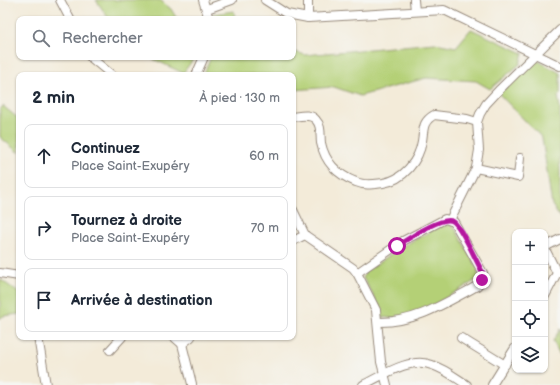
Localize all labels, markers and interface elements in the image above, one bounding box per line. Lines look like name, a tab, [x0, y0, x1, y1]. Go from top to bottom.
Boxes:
search box	[16, 16, 296, 60]
icon: search	[30, 27, 52, 49]
text: Rechercher	[62, 29, 142, 48]
text: 2 min	[32, 88, 75, 108]
text: À pied · 130 m	[199, 90, 280, 106]
text: Continuez	[71, 139, 140, 158]
icon: ahead	[33, 145, 55, 167]
text: 60 m	[249, 148, 279, 164]
text: Place Saint-Exupéry	[71, 158, 190, 174]
text: Tournez à droite	[71, 211, 182, 230]
icon: right	[33, 217, 55, 239]
text: 70 m	[251, 220, 279, 236]
map controls	[512, 229, 548, 373]
button: +	[512, 229, 548, 265]
text: Place Saint-Exupéry	[71, 230, 190, 246]
route start	[388, 237, 406, 255]
button: −	[512, 265, 548, 301]
route end	[473, 271, 491, 289]
icon: arrive	[33, 289, 55, 311]
text: Arrivée à destination	[71, 291, 213, 310]
button: locate	[512, 301, 548, 337]
button: layers	[512, 337, 548, 373]

